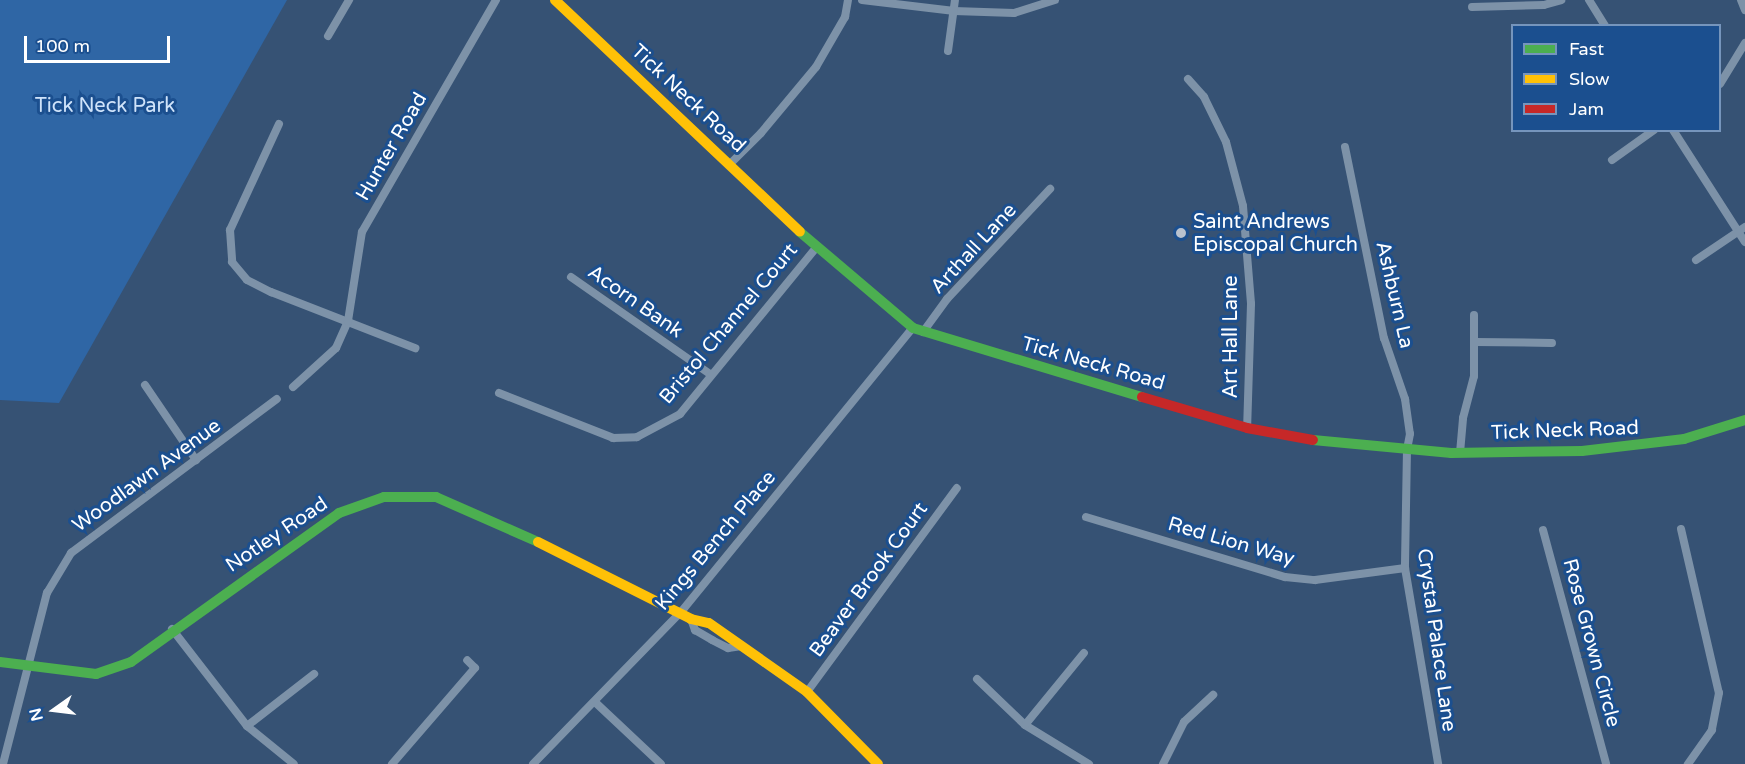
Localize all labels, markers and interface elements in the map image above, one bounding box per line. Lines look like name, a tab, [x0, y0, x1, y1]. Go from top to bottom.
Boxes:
scale bar	[27, 24, 172, 62]
legend	[1511, 24, 1721, 132]
text: 100 m	[35, 35, 90, 57]
text: Fast	[1569, 38, 1604, 60]
street label: Tick Neck Road	[626, 40, 750, 158]
text: Slow	[1569, 68, 1610, 90]
street label: Hunter Road	[351, 89, 433, 205]
park label: Tick Neck Park	[35, 94, 175, 118]
text: Jam	[1569, 98, 1604, 120]
street label: Arthall Lane	[926, 199, 1022, 299]
place label: Saint Andrews Episcopal Church	[1193, 210, 1358, 257]
marker: Saint Andrews Episcopal Church	[1174, 226, 1188, 240]
street label: Bristol Channel Court	[655, 239, 803, 409]
street label: Ashburn La	[1370, 239, 1418, 351]
street label: Acorn Bank	[583, 260, 687, 344]
street label: Art Hall Lane	[1219, 275, 1243, 399]
street label: Tick Neck Road	[1019, 332, 1167, 396]
street label: Woodlawn Avenue	[68, 414, 226, 538]
street label: Tick Neck Road	[1491, 416, 1639, 446]
street label: Kings Bench Place	[651, 466, 781, 616]
street label: Notley Road	[221, 492, 333, 578]
street label: Beaver Brook Court	[805, 498, 933, 662]
street label: Red Lion Way	[1165, 512, 1297, 572]
street label: Crystal Palace Lane	[1411, 547, 1461, 733]
street label: Rose Grown Circle	[1557, 556, 1625, 730]
north arrow	[24, 680, 84, 740]
text: N	[25, 706, 48, 723]

